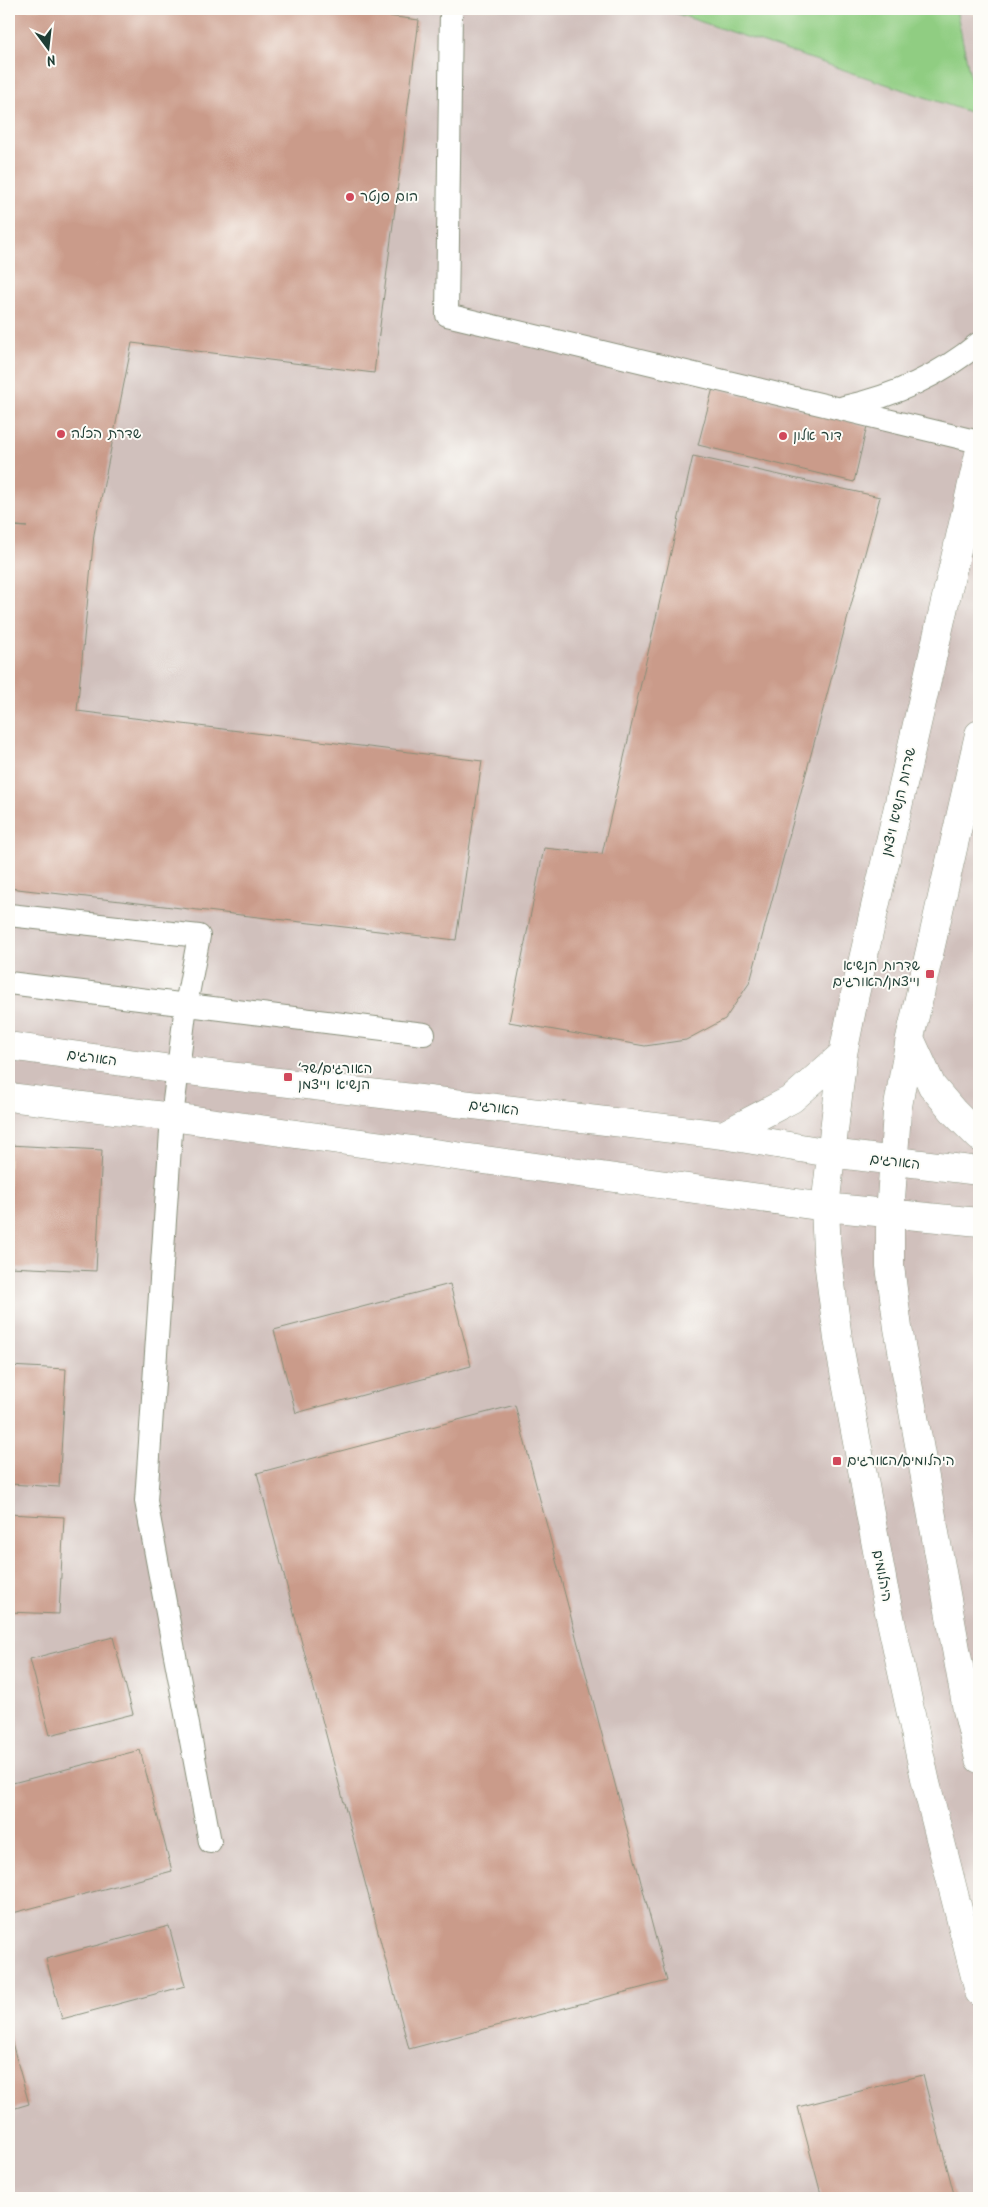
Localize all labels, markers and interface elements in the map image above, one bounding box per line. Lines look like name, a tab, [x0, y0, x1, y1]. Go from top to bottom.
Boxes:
north arrow	[22, 22, 72, 72]
text: N	[44, 48, 58, 71]
place label: הום סנטר	[360, 186, 418, 208]
marker: הום סנטר	[344, 191, 356, 203]
place label: שדרת הכלה	[71, 423, 142, 445]
place label: דור אלון	[793, 425, 842, 447]
marker: שדרת הכלה	[55, 428, 67, 440]
marker: דור אלון	[777, 430, 789, 442]
street label: שדרות הנשיא ויצמן	[876, 745, 922, 859]
place label: שדרות הנשיא וייצמן/האורגים	[833, 955, 920, 993]
marker: שדרות הנשיא וייצמן/האורגים	[924, 968, 936, 980]
street label: האורגים	[66, 1044, 118, 1072]
place label: האורגים/שד׳ הנשיא וייצמן	[298, 1058, 372, 1096]
marker: האורגים/שד׳ הנשיא וייצמן	[282, 1071, 294, 1083]
street label: האורגים	[468, 1094, 520, 1122]
street label: האורגים	[869, 1148, 921, 1176]
place label: היהלומים/האורגים	[847, 1450, 955, 1472]
marker: היהלומים/האורגים	[831, 1455, 843, 1467]
street label: היהלומים	[866, 1548, 898, 1604]

